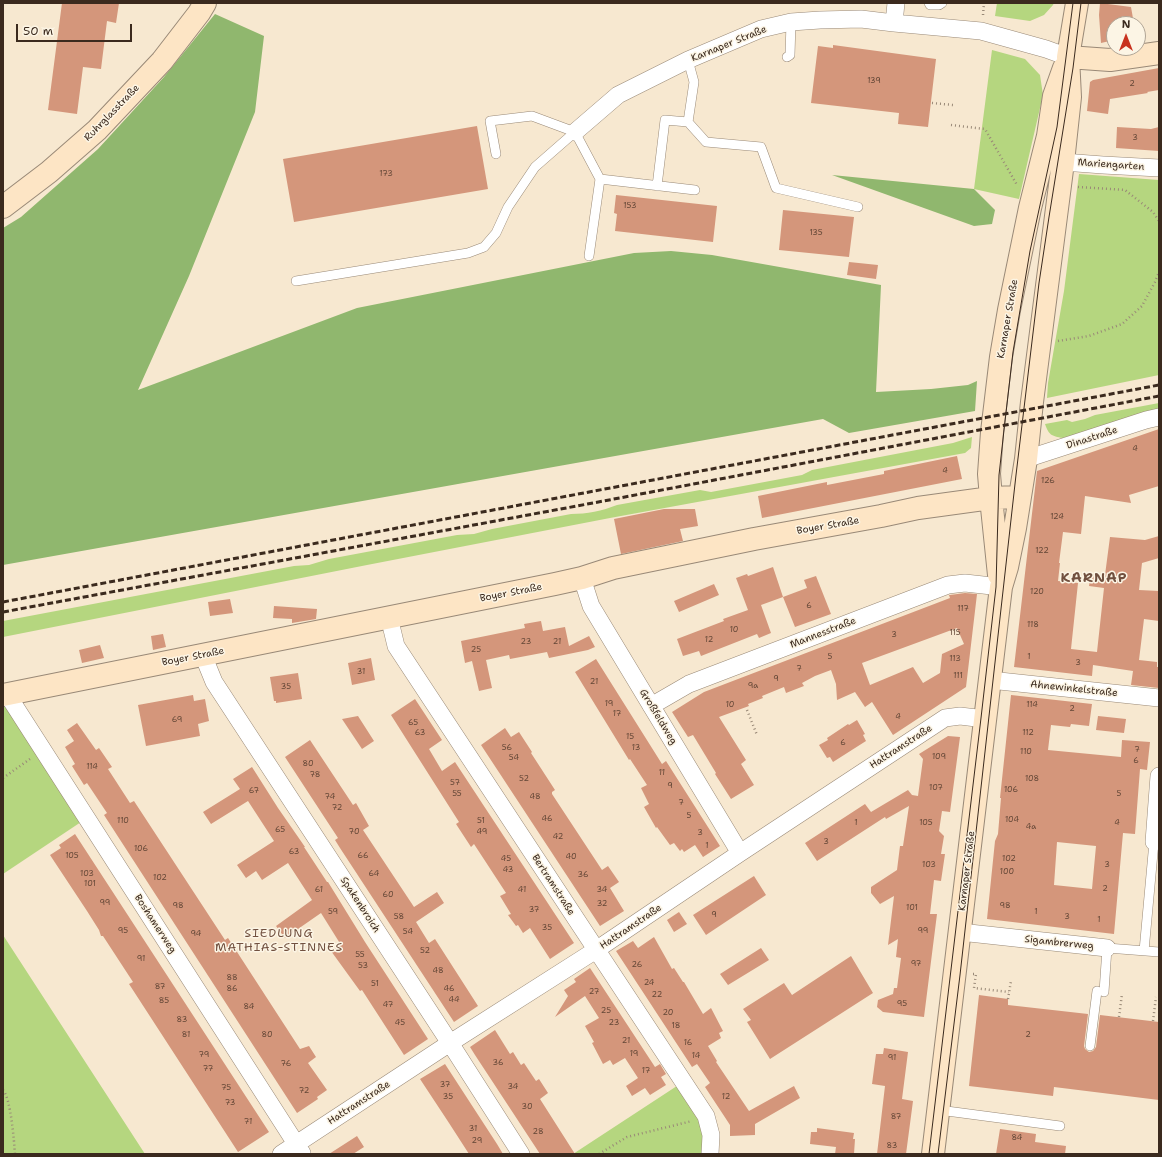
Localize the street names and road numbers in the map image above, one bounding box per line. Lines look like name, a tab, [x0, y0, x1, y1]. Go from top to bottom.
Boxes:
street label: Karnaper Straße	[689, 23, 769, 65]
street label: Ruhrglasstraße	[82, 82, 142, 144]
street label: Mariengarten	[1077, 157, 1145, 173]
street label: Karnaper Straße	[995, 278, 1021, 360]
street label: Dinastraße	[1065, 424, 1119, 452]
street label: Boyer Straße	[796, 515, 860, 537]
street label: Boyer Straße	[479, 581, 543, 605]
street label: Mannesstraße	[788, 615, 858, 651]
street label: Boyer Straße	[161, 645, 225, 669]
street label: Ahnewinkelstraße	[1030, 678, 1118, 700]
street label: Großfeldweg	[637, 687, 679, 747]
street label: Hattramstraße	[868, 722, 934, 772]
street label: Karnaper Straße	[956, 830, 978, 912]
street label: Bertramstraße	[529, 852, 577, 918]
street label: Spakenbroich	[338, 875, 382, 935]
street label: Boshamerweg	[132, 892, 178, 956]
street label: Hattramstraße	[598, 902, 664, 952]
street label: Sigambrerweg	[1024, 933, 1094, 953]
street label: Hattramstraße	[326, 1078, 392, 1128]

